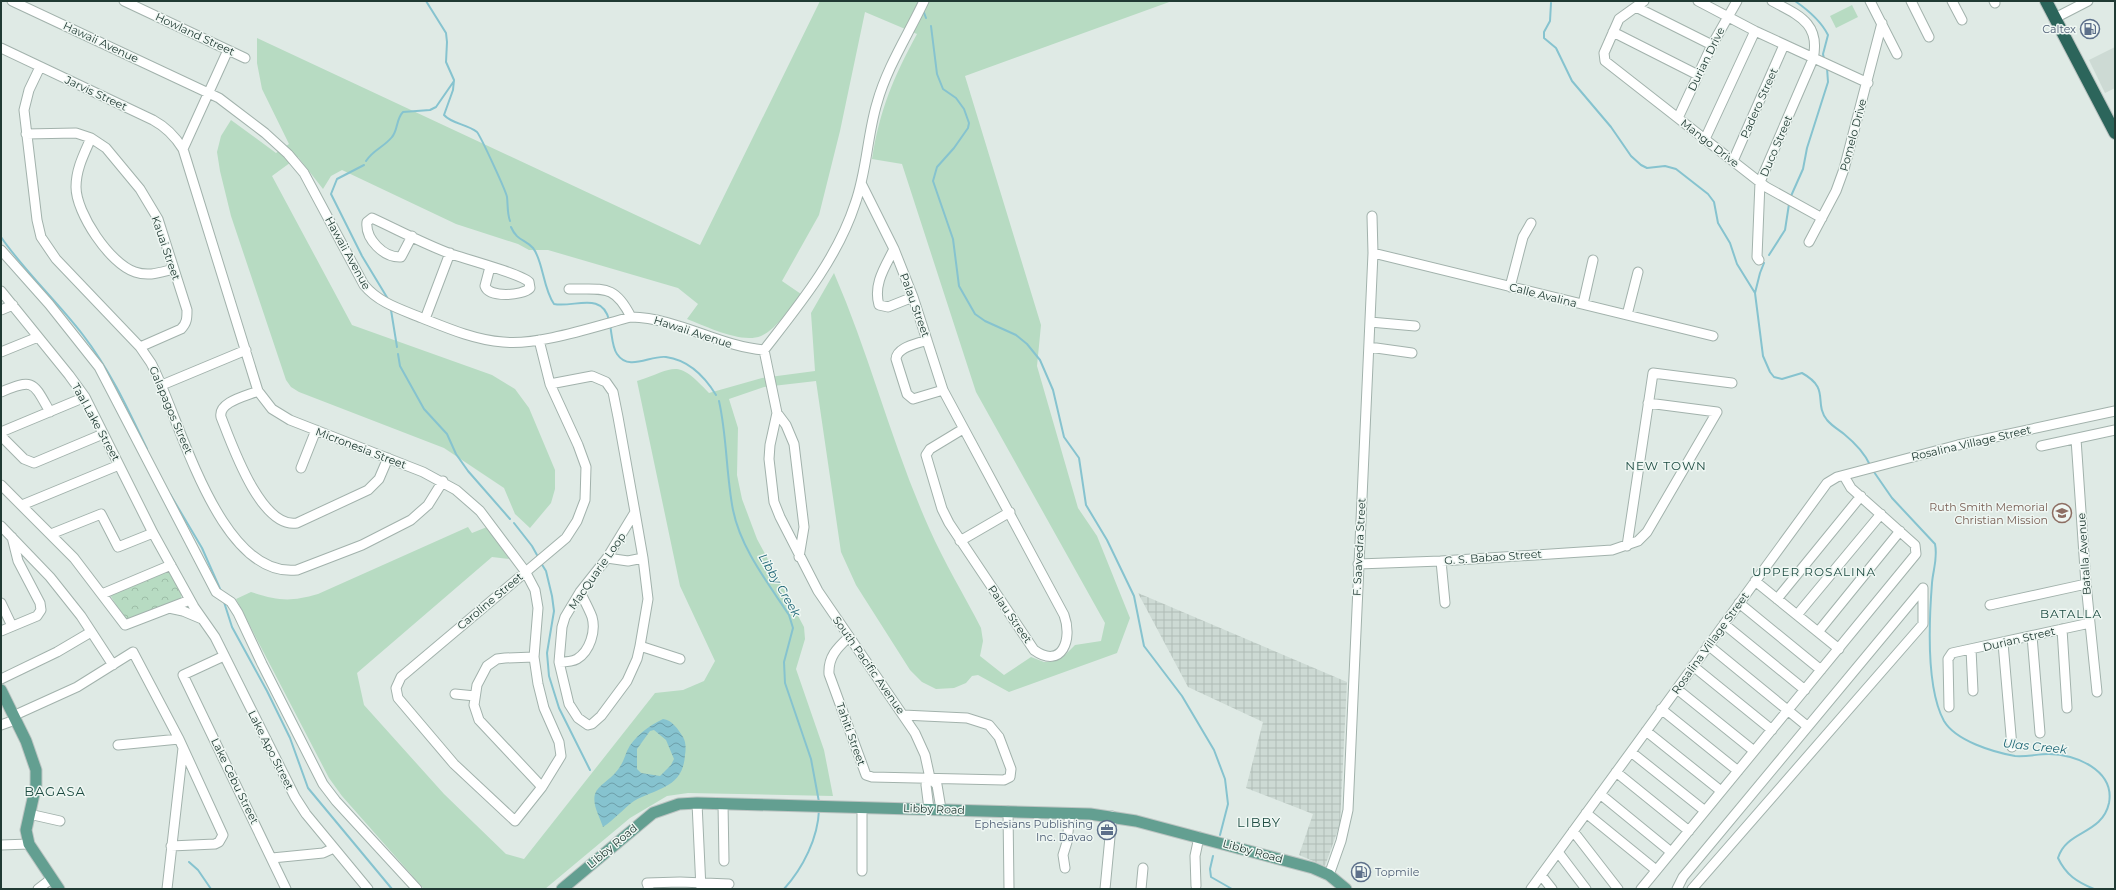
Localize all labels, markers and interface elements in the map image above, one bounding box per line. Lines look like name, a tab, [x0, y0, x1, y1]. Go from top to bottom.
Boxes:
street label: Howland Street	[153, 10, 237, 59]
street label: Hawaii Avenue	[61, 18, 141, 66]
fuel station icon: Caltex	[2079, 18, 2101, 40]
place label: Caltex	[2042, 22, 2076, 36]
street label: Durian Drive	[1684, 24, 1728, 93]
street label: Padero Street	[1737, 65, 1781, 140]
street label: Jarvis Street	[62, 72, 130, 114]
street label: Pomelo Drive	[1837, 97, 1869, 173]
street label: Duco Street	[1757, 113, 1795, 179]
street label: Mango Drive	[1678, 116, 1742, 170]
street label: Kauai Street	[148, 214, 184, 283]
street label: Hawaii Avenue	[322, 214, 374, 292]
street label: Palau Street	[897, 271, 933, 339]
street label: Calle Avalina	[1508, 280, 1578, 310]
street label: Hawaii Avenue	[652, 313, 734, 351]
street label: Galapagos Street	[146, 364, 196, 457]
street label: Taal Lake Street	[69, 381, 123, 464]
street label: Rosalina Village Street	[1910, 422, 2033, 464]
street label: Micronesia Street	[314, 424, 409, 472]
district label: NEW TOWN	[1625, 458, 1707, 473]
street label: F. Saavedra Street	[1349, 497, 1369, 596]
place label: Ruth Smith Memorial Christian Mission	[1929, 500, 2048, 527]
school or university icon: Ruth Smith Memorial Christian Mission	[2051, 502, 2073, 524]
street label: Batalla Avenue	[2074, 512, 2094, 596]
street label: MacQuarie Loop	[565, 530, 629, 612]
street label: G. S. Babao Street	[1444, 547, 1543, 567]
water label: Libby Creek	[756, 551, 805, 620]
district label: UPPER ROSALINA	[1752, 564, 1876, 579]
street label: Caroline Street	[454, 569, 526, 633]
street label: Palau Street	[985, 582, 1035, 646]
street label: Rosalina Village Street	[1668, 589, 1752, 697]
district label: BATALLA	[2040, 606, 2102, 621]
street label: South Pacific Avenue	[830, 613, 908, 717]
street label: Durian Street	[1981, 624, 2057, 654]
street label: Tahiti Street	[833, 700, 869, 768]
street label: Lake Apo Street	[245, 708, 297, 793]
water label: Ulas Creek	[2002, 735, 2069, 757]
street label: Lake Cebu Street	[208, 736, 262, 827]
district label: BAGASA	[24, 783, 86, 799]
street label: Libby Road	[903, 801, 965, 817]
district label: LIBBY	[1237, 814, 1281, 830]
place label: Ephesians Publishing Inc. Davao	[974, 817, 1093, 844]
office icon: Ephesians Publishing Inc. Davao	[1096, 819, 1118, 841]
street label: Libby Road	[584, 821, 640, 871]
street label: Libby Road	[1221, 836, 1285, 866]
fuel station icon: Topmile	[1350, 861, 1372, 883]
place label: Topmile	[1375, 865, 1420, 879]

